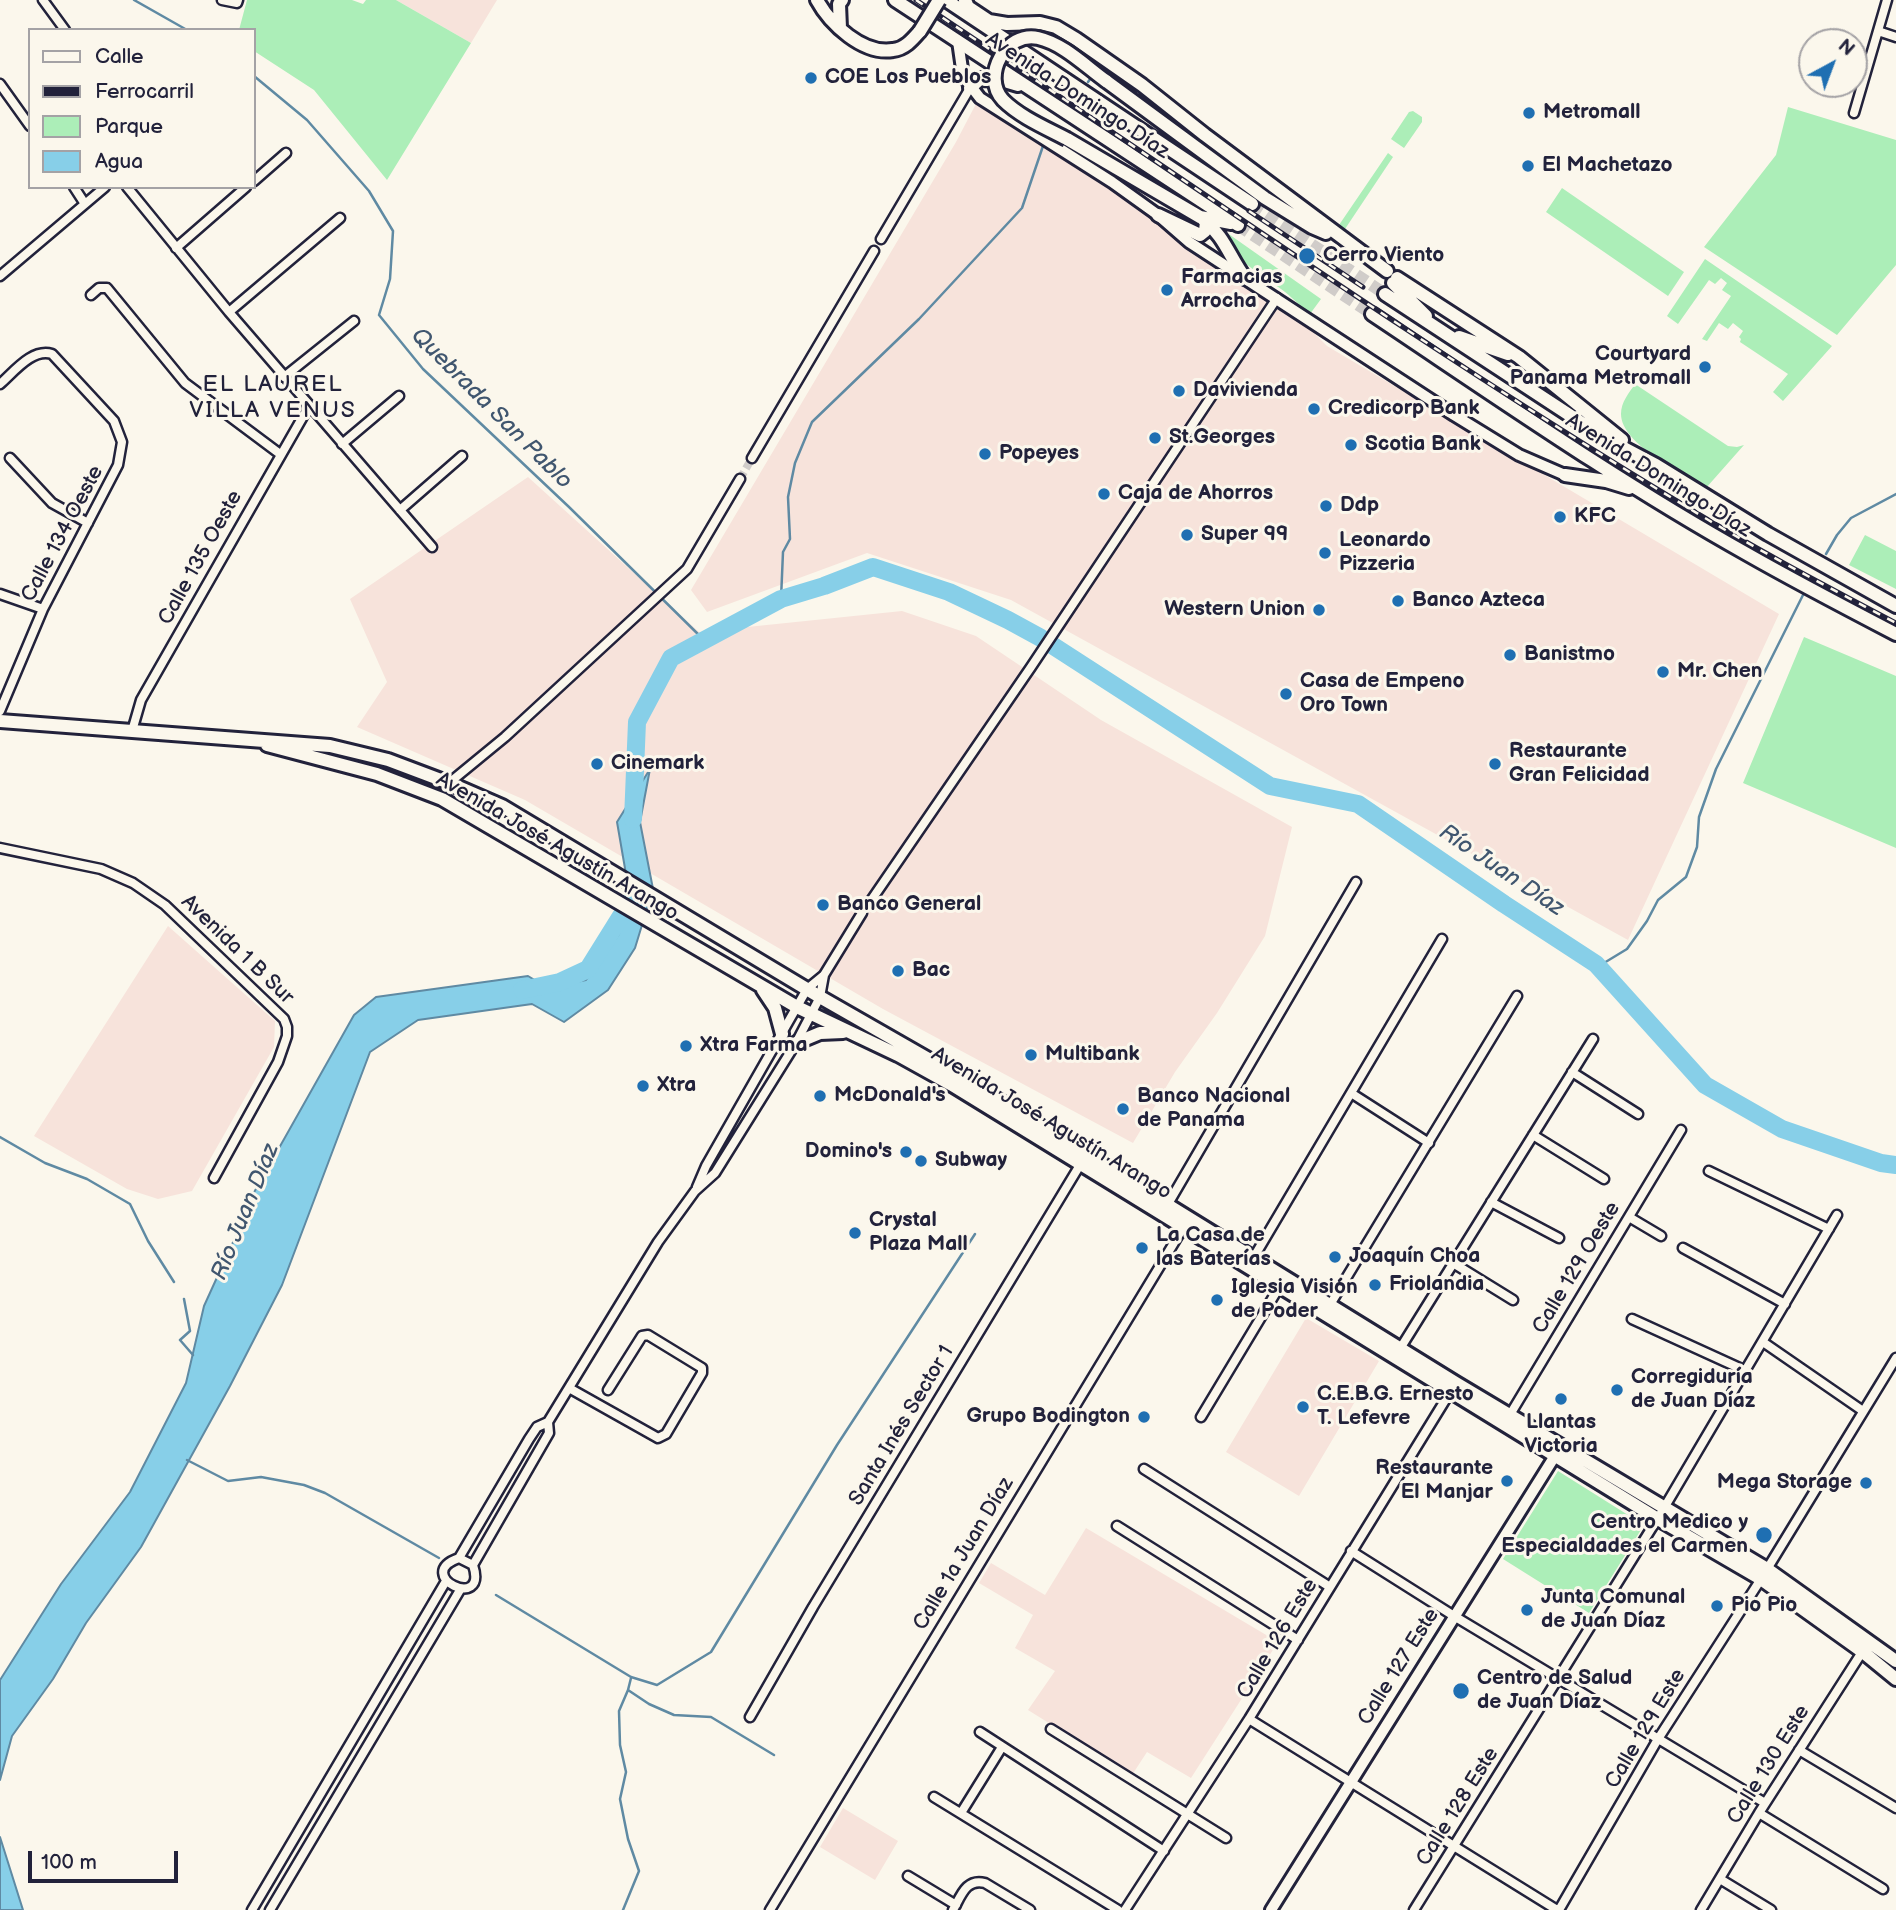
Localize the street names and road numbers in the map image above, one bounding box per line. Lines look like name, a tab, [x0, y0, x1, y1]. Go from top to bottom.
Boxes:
street label: Avenida Domingo Díaz	[980, 27, 1174, 165]
street label: Avenida Domingo Díaz	[1561, 409, 1755, 543]
street label: Calle 134 Oeste	[17, 462, 109, 606]
street label: Calle 135 Oeste	[154, 486, 248, 630]
street label: Avenida José Agustín Arango	[431, 767, 683, 927]
street label: Avenida 1 B Sur	[175, 890, 299, 1010]
street label: Avenida José Agustín Arango	[926, 1042, 1176, 1206]
street label: Calle 129 Oeste	[1528, 1198, 1626, 1338]
street label: Santa Inés Sector 1	[844, 1341, 960, 1511]
street label: Calle 1a Juan Díaz	[908, 1473, 1020, 1635]
street label: Calle 126 Este	[1232, 1574, 1324, 1704]
street label: Calle 127 Este	[1353, 1604, 1445, 1730]
street label: Calle 129 Este	[1600, 1665, 1692, 1793]
street label: Calle 130 Este	[1722, 1701, 1816, 1829]
street label: Calle 128 Este	[1412, 1743, 1504, 1871]

